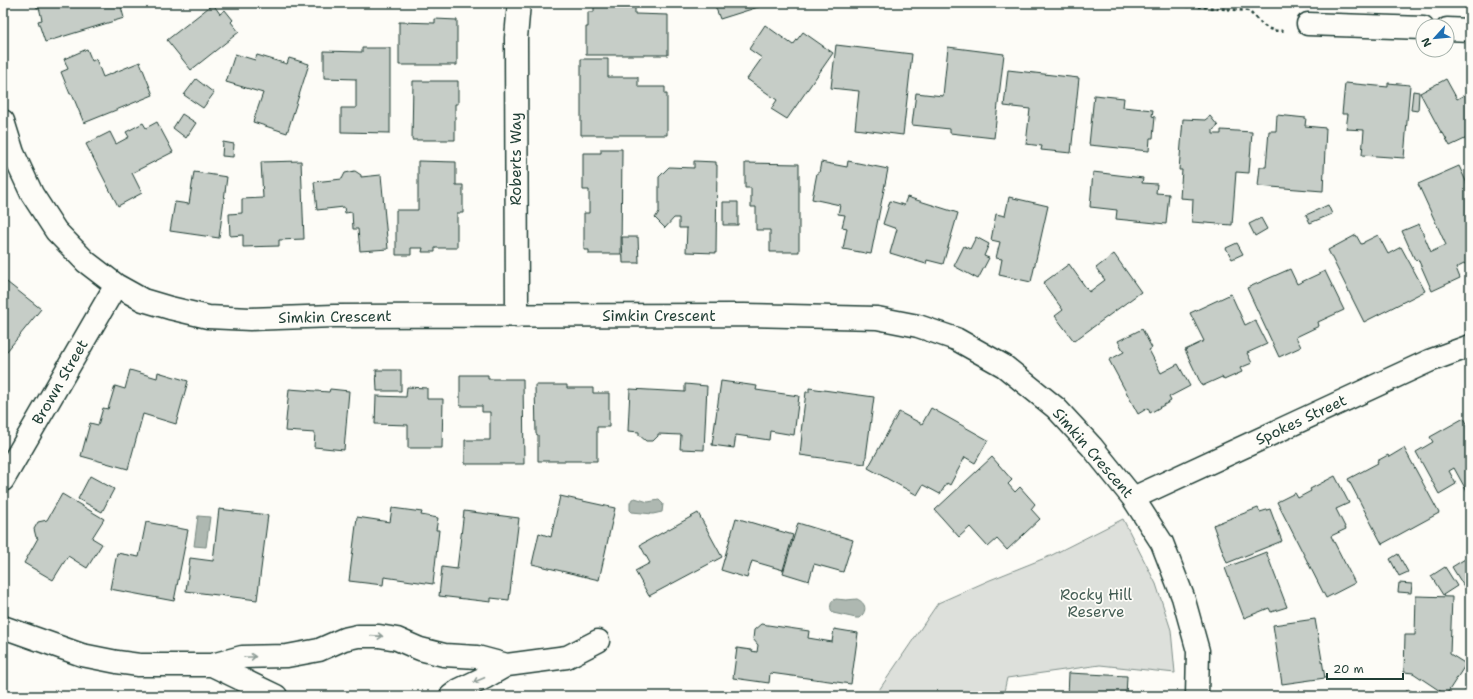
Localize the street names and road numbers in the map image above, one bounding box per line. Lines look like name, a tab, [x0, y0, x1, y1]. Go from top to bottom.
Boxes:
street label: Roberts Way	[506, 112, 526, 206]
street label: Simkin Crescent	[278, 306, 392, 328]
street label: Simkin Crescent	[602, 306, 716, 326]
street label: Brown Street	[27, 336, 93, 428]
street label: Spokes Street	[1252, 390, 1350, 450]
street label: Simkin Crescent	[1048, 404, 1138, 502]

